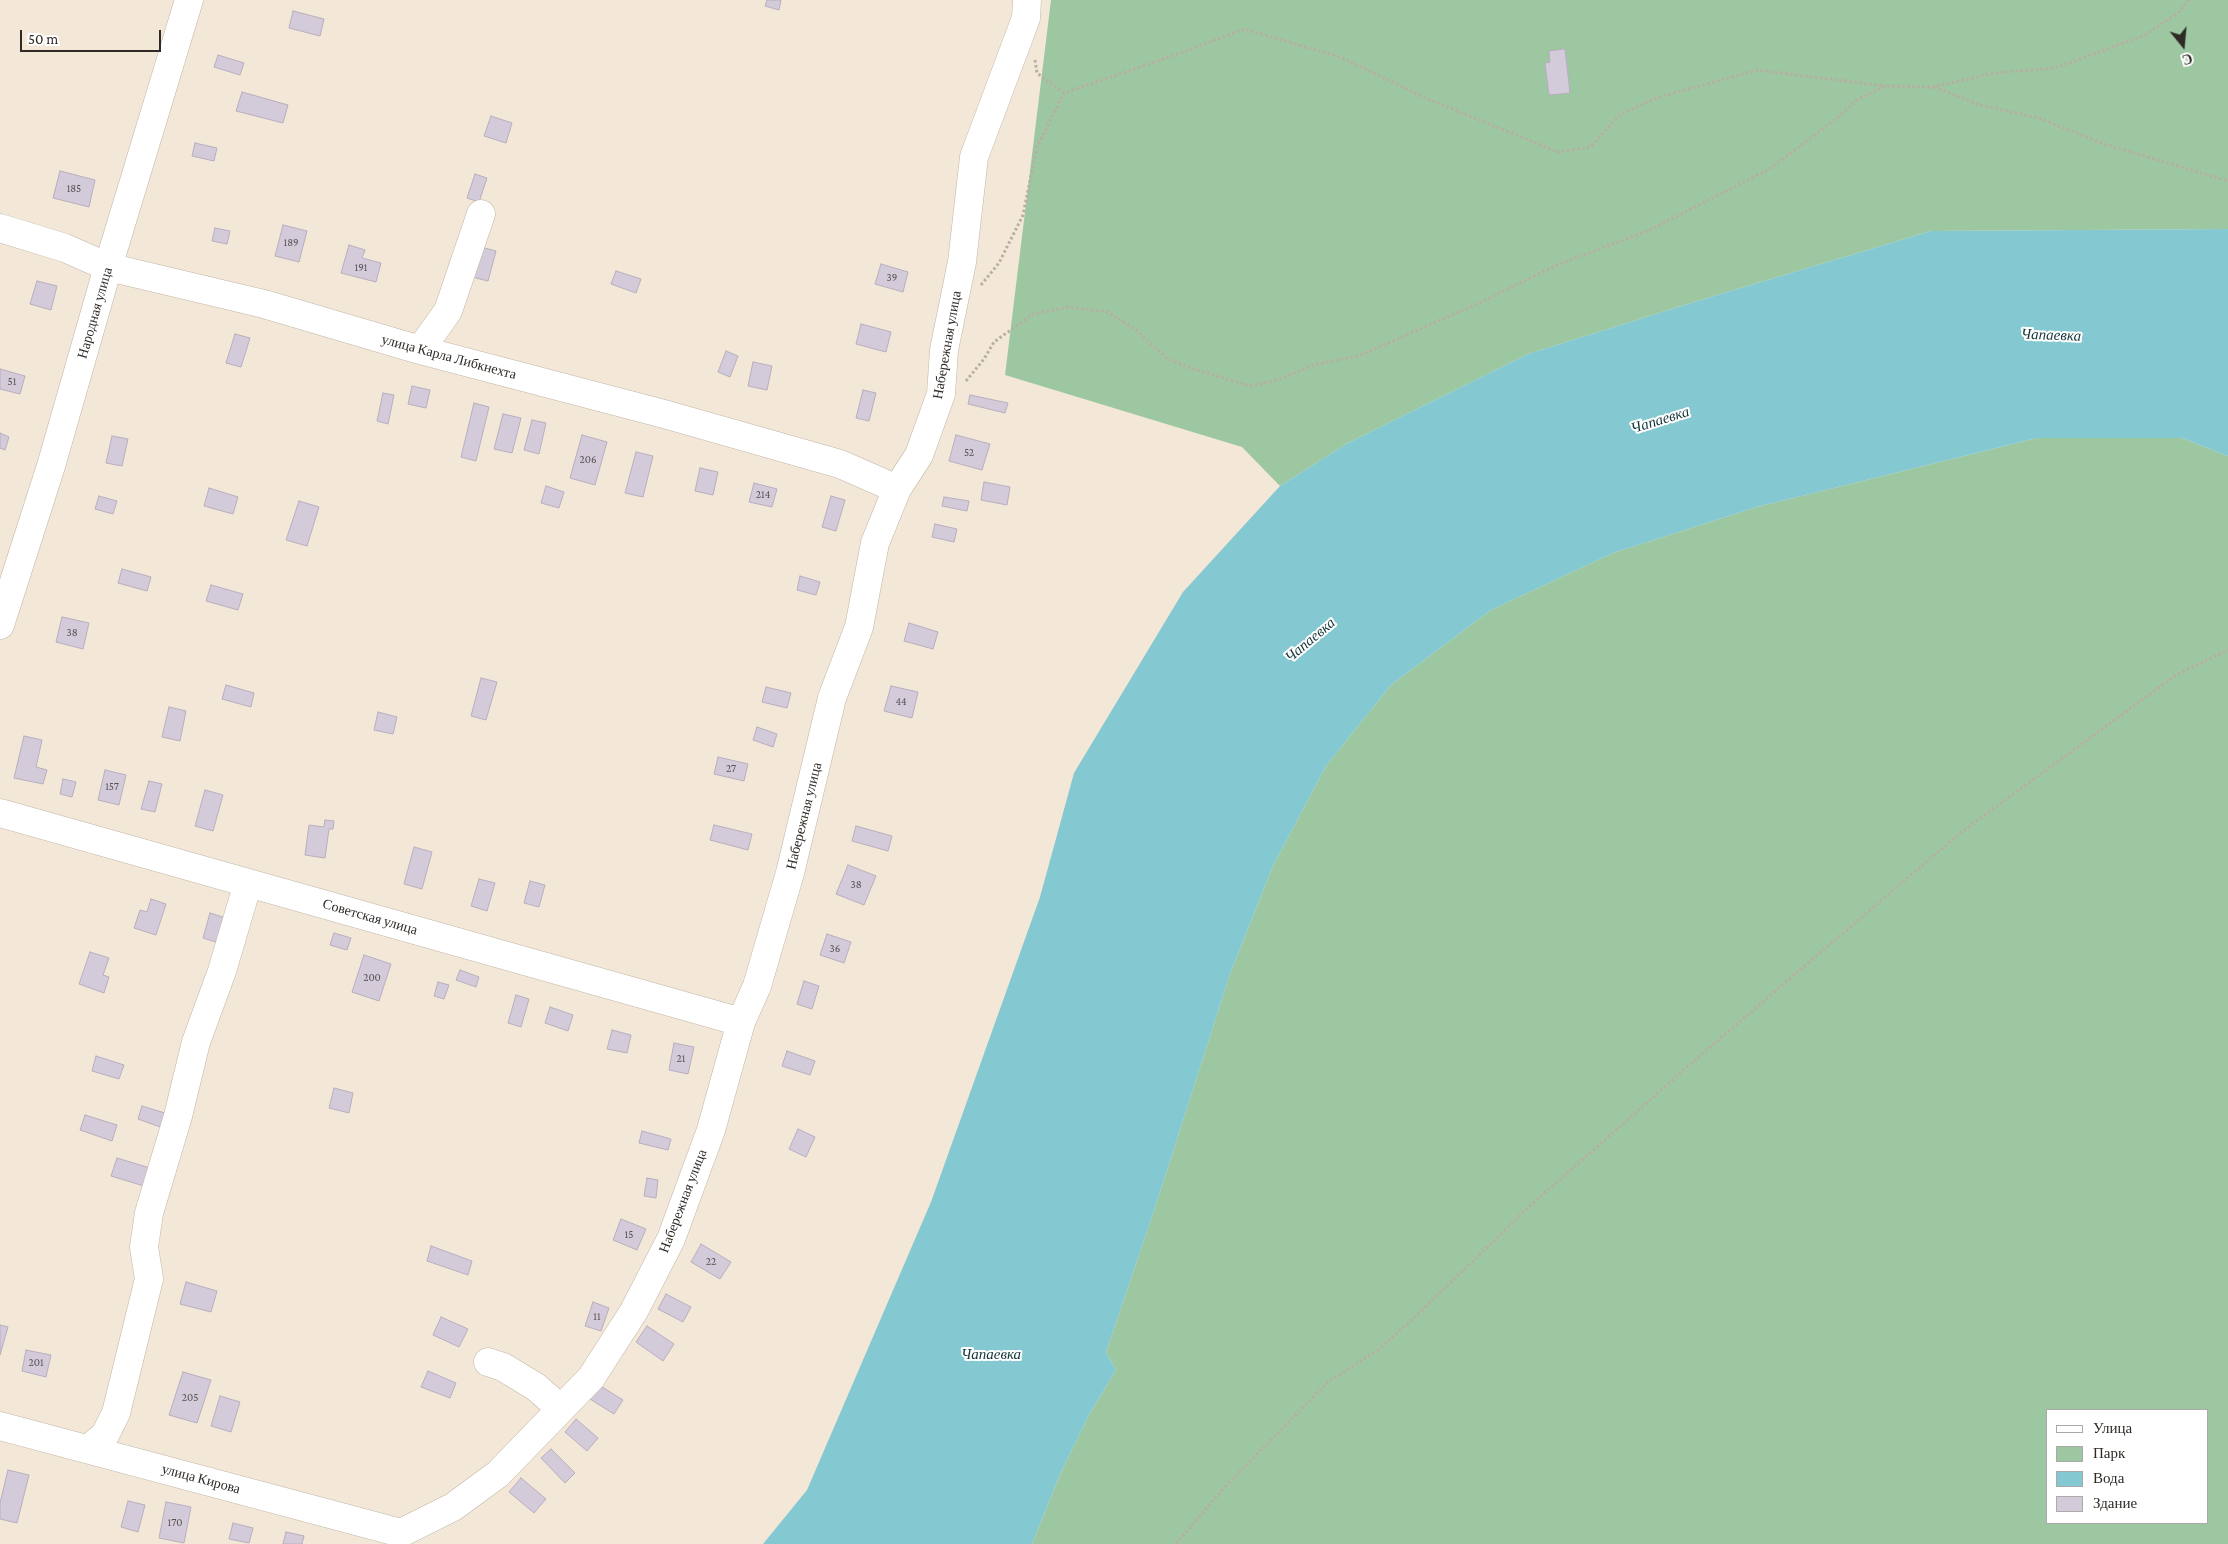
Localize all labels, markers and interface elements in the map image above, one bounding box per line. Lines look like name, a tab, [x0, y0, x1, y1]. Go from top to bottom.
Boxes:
scale bar	[22, 20, 164, 52]
north arrow	[2158, 20, 2208, 70]
text: 50 m	[28, 31, 58, 47]
text: С	[2180, 50, 2195, 68]
house number: 185	[67, 182, 81, 196]
house number: 189	[283, 236, 299, 250]
house number: 191	[355, 261, 367, 275]
street label: Народная улица	[74, 265, 116, 361]
house number: 39	[887, 271, 897, 285]
street label: Набережная улица	[929, 290, 965, 400]
water label: Чапаевка	[2021, 325, 2081, 345]
street label: улица Карла Либкнехта	[380, 331, 518, 383]
house number: 51	[8, 375, 16, 389]
water label: Чапаевка	[1629, 403, 1691, 437]
house number: 52	[964, 446, 974, 460]
house number: 206	[579, 453, 597, 467]
house number: 214	[756, 488, 770, 502]
water label: Чапаевка	[1281, 614, 1339, 666]
house number: 38	[66, 626, 78, 640]
house number: 44	[895, 695, 907, 709]
street label: Набережная улица	[783, 761, 825, 871]
house number: 27	[726, 762, 736, 776]
house number: 157	[105, 780, 119, 794]
house number: 38	[850, 878, 862, 892]
street label: Советская улица	[321, 895, 419, 939]
house number: 36	[830, 942, 840, 956]
house number: 200	[363, 971, 381, 985]
house number: 21	[677, 1052, 685, 1066]
street label: Набережная улица	[656, 1147, 710, 1255]
house number: 15	[625, 1228, 633, 1242]
house number: 22	[706, 1255, 716, 1269]
house number: 11	[593, 1310, 601, 1324]
water label: Чапаевка	[961, 1345, 1021, 1363]
house number: 201	[28, 1356, 44, 1370]
house number: 205	[182, 1391, 198, 1405]
legend	[2046, 1409, 2208, 1524]
text: Улица	[2093, 1420, 2132, 1436]
text: Парк	[2093, 1445, 2125, 1461]
street label: улица Кирова	[160, 1460, 242, 1498]
text: Вода	[2093, 1470, 2124, 1486]
text: Здание	[2093, 1495, 2137, 1511]
house number: 170	[168, 1516, 182, 1530]

